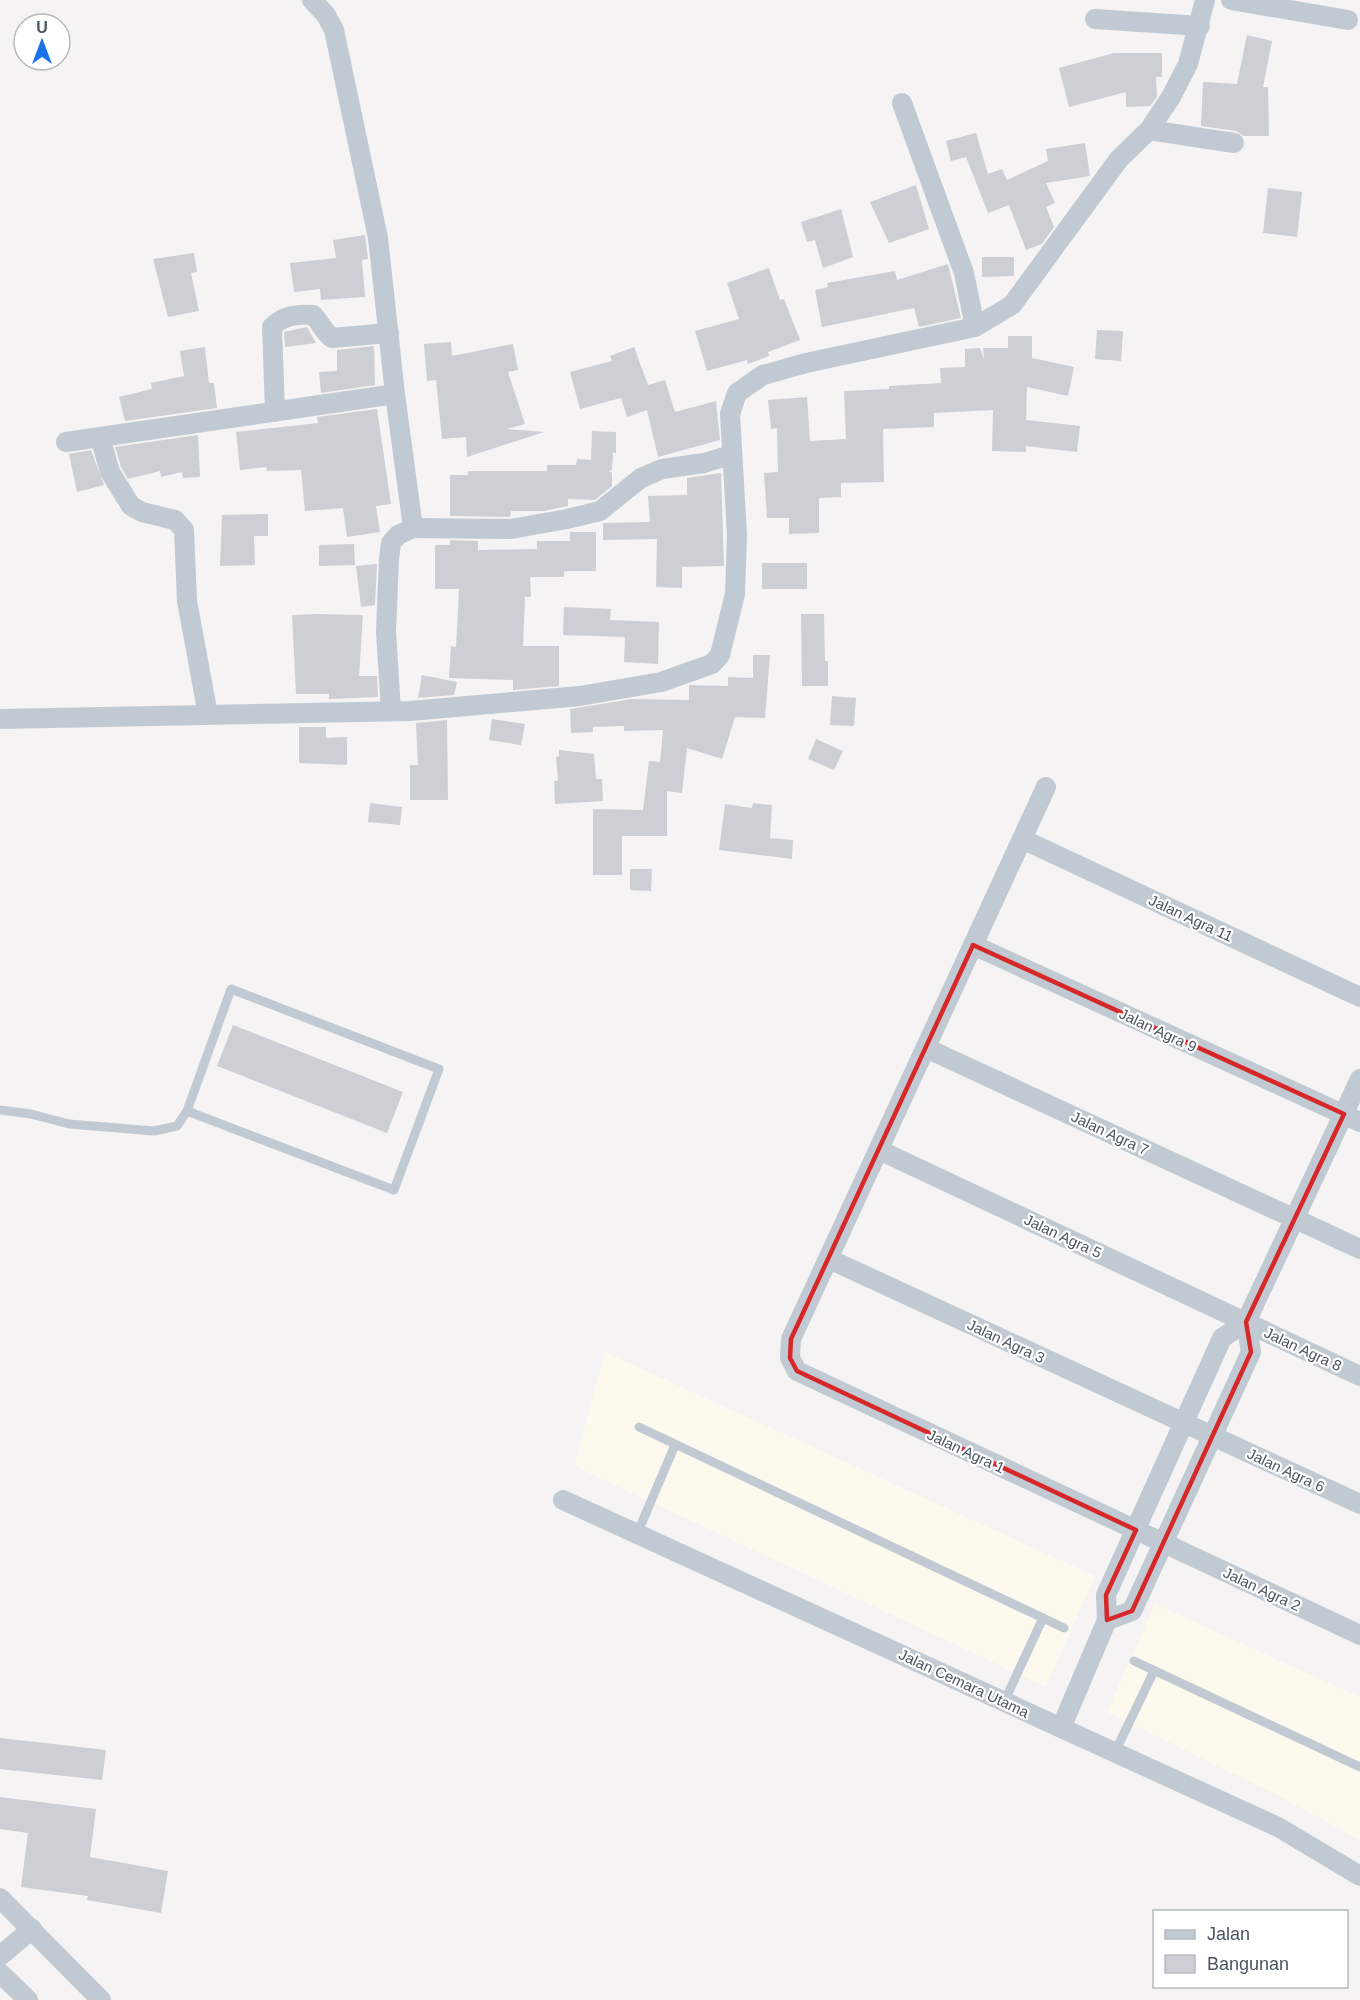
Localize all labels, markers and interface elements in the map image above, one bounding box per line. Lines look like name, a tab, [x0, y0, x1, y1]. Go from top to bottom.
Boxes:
north arrow	[12, 12, 72, 72]
text: U	[36, 19, 48, 36]
street label: Jalan Agra 11	[1146, 891, 1236, 945]
street label: Jalan Agra 9	[1117, 1005, 1199, 1055]
street label: Jalan Agra 7	[1069, 1108, 1151, 1158]
street label: Jalan Agra 5	[1022, 1211, 1104, 1261]
street label: Jalan Agra 3	[965, 1316, 1047, 1366]
street label: Jalan Agra 8	[1262, 1324, 1344, 1374]
street label: Jalan Agra 1	[925, 1426, 1007, 1476]
street label: Jalan Agra 6	[1245, 1445, 1327, 1495]
street label: Jalan Agra 2	[1221, 1564, 1303, 1614]
street label: Jalan Cemara Utama	[896, 1645, 1032, 1721]
legend	[1153, 1910, 1348, 1988]
text: Jalan	[1207, 1924, 1250, 1944]
text: Bangunan	[1207, 1954, 1289, 1974]

